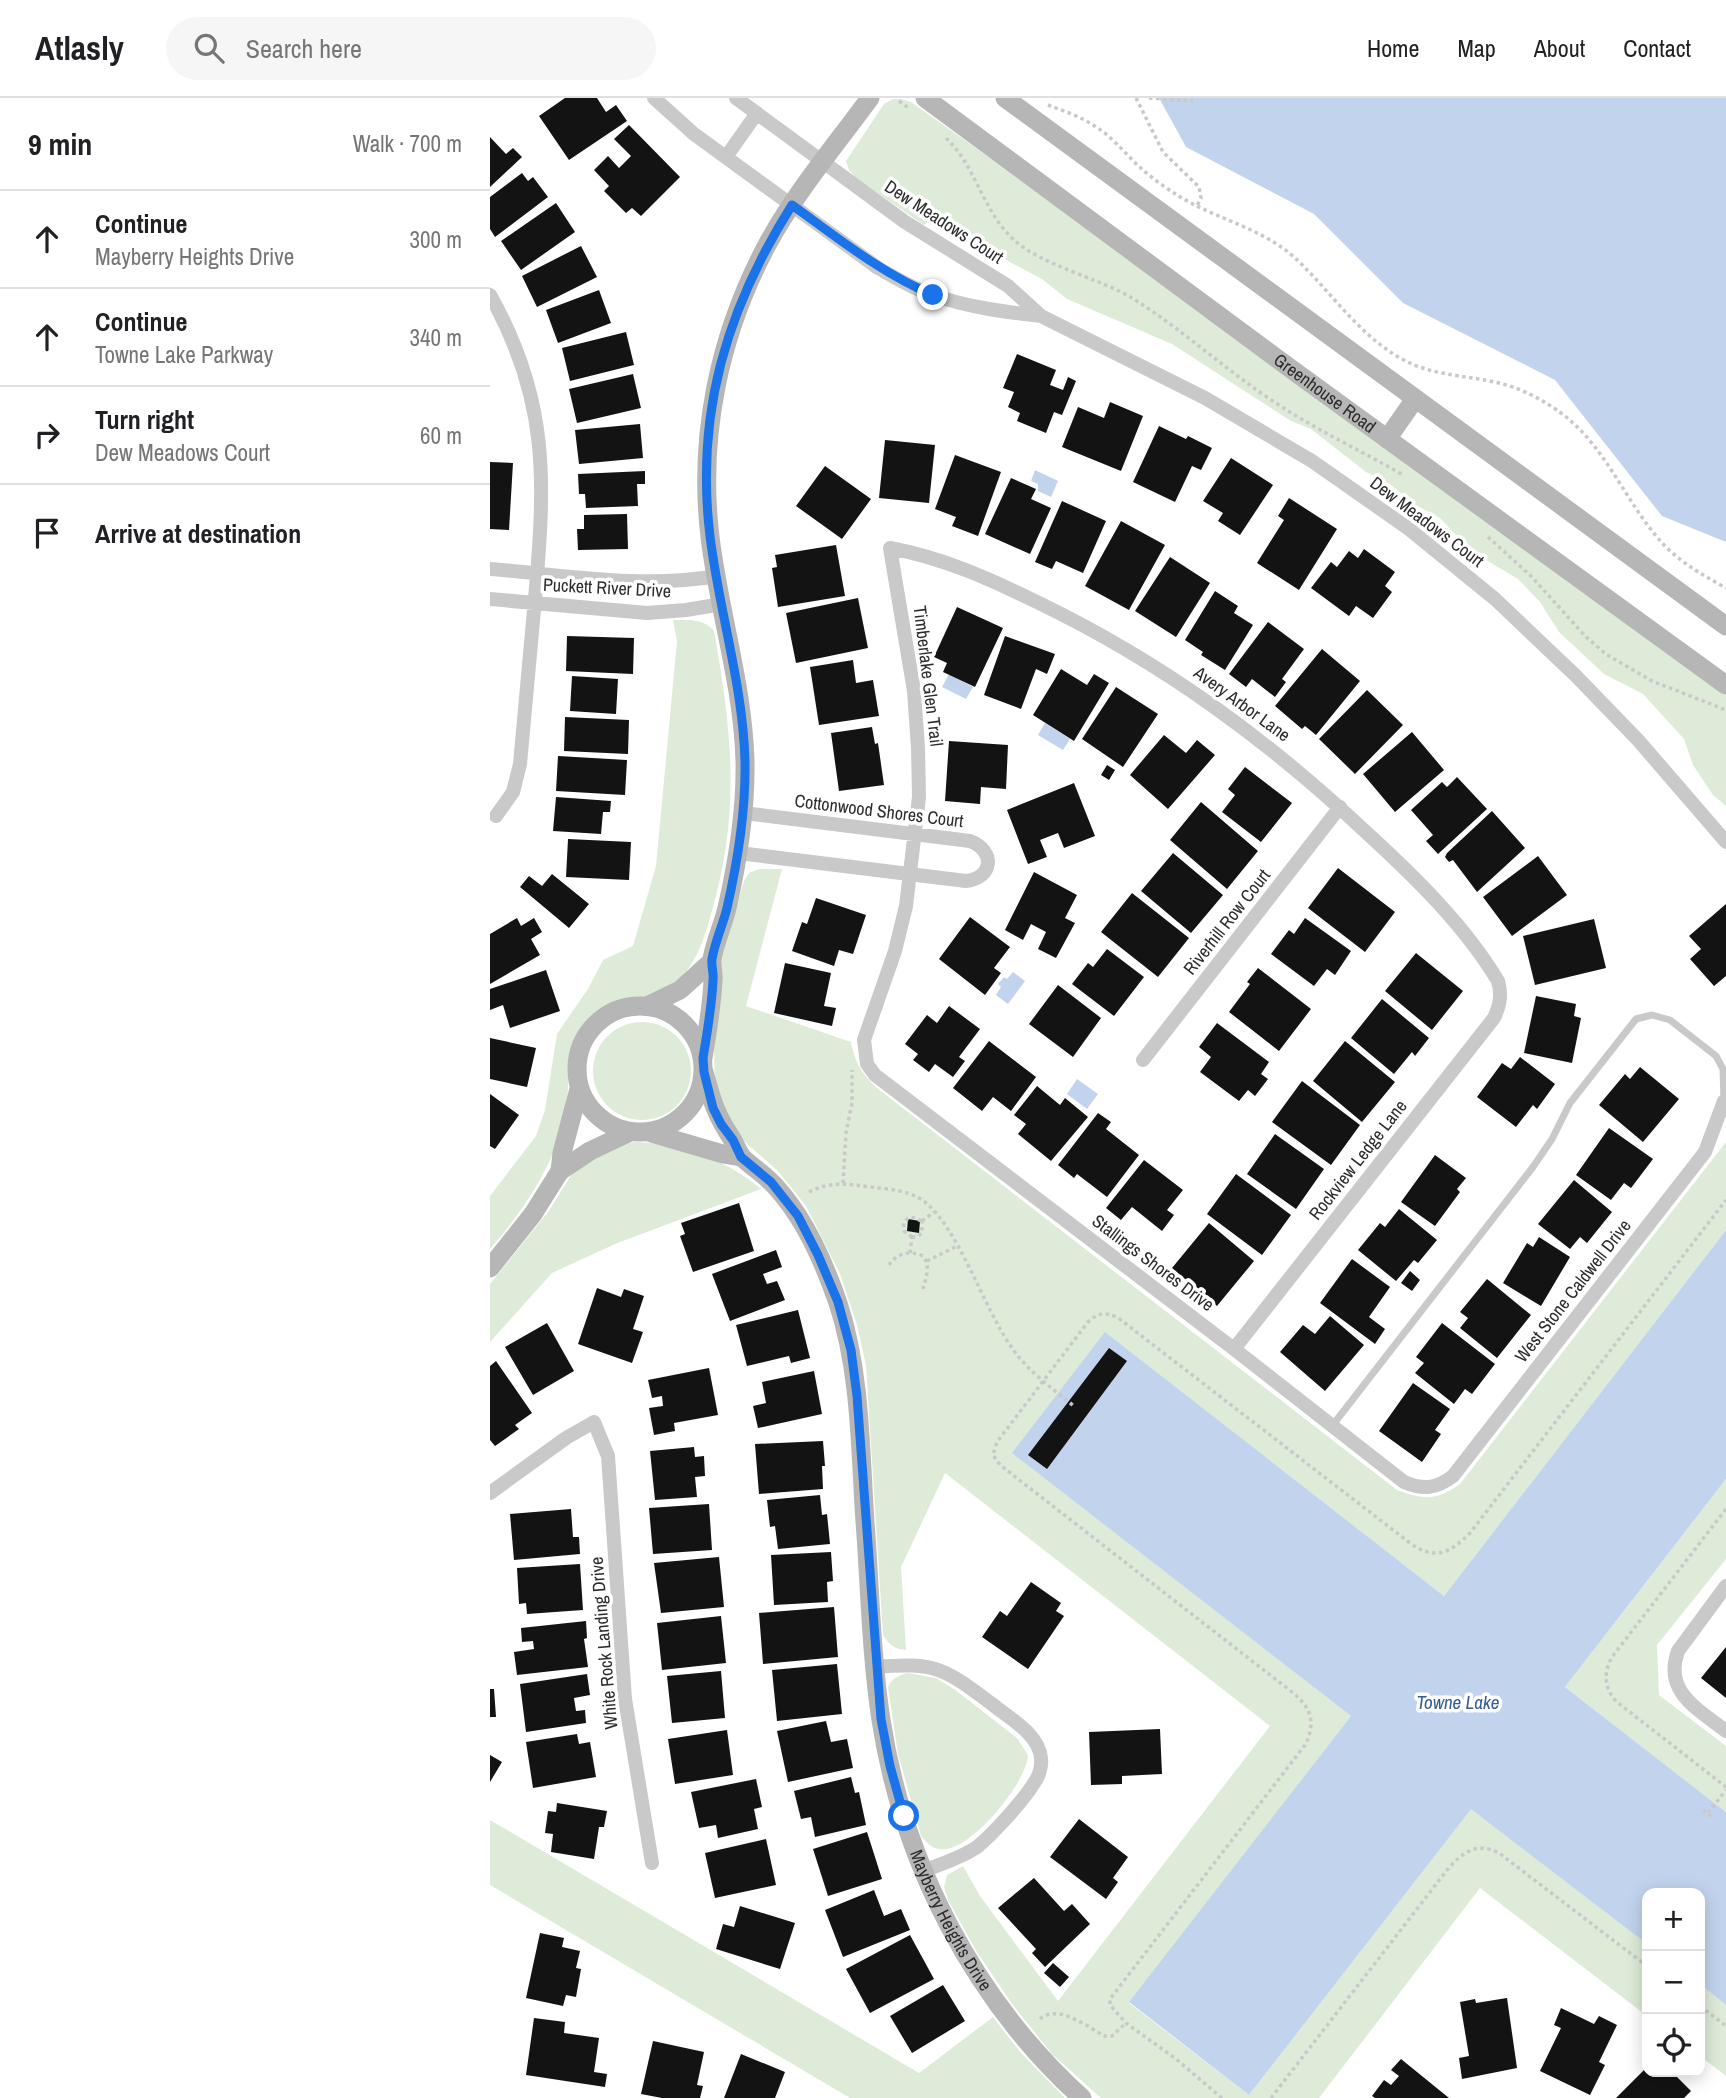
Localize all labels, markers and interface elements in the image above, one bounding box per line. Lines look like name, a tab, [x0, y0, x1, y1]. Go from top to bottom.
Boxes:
search box	[166, 17, 656, 80]
text: Atlasly	[35, 26, 124, 70]
icon: search	[190, 29, 228, 67]
text: Search here	[246, 31, 362, 66]
text: Home	[1367, 32, 1419, 64]
text: Map	[1457, 32, 1496, 64]
text: About	[1534, 32, 1585, 64]
text: Contact	[1623, 32, 1691, 64]
text: 9 min	[28, 124, 92, 164]
text: Walk · 700 m	[353, 128, 462, 159]
street label: Dew Meadows Court	[880, 174, 1009, 269]
text: Continue	[95, 206, 187, 241]
icon: ahead	[28, 220, 66, 258]
text: 300 m	[410, 224, 462, 255]
text: Mayberry Heights Drive	[95, 241, 294, 272]
route end	[917, 279, 948, 310]
text: Continue	[95, 304, 187, 339]
icon: ahead	[28, 318, 66, 356]
text: 340 m	[410, 322, 462, 353]
text: Towne Lake Parkway	[95, 339, 273, 370]
street label: Greenhouse Road	[1269, 347, 1381, 439]
text: Turn right	[95, 402, 194, 437]
icon: right	[28, 416, 66, 454]
text: 60 m	[420, 420, 462, 451]
text: Dew Meadows Court	[95, 437, 270, 468]
street label: Dew Meadows Court	[1365, 470, 1490, 573]
icon: arrive	[28, 514, 66, 552]
text: Arrive at destination	[95, 516, 301, 551]
street label: Puckett River Drive	[542, 572, 672, 603]
street label: Timberlake Glen Trail	[907, 604, 950, 748]
street label: Avery Arbor Lane	[1188, 659, 1296, 747]
street label: Cottonwood Shores Court	[793, 788, 965, 833]
street label: Riverhill Row Court	[1177, 864, 1276, 980]
street label: Rockview Ledge Lane	[1303, 1094, 1412, 1225]
street label: Stallings Shores Drive	[1087, 1208, 1219, 1317]
street label: West Stone Caldwell Drive	[1509, 1214, 1636, 1367]
street label: White Rock Landing Drive	[584, 1556, 623, 1730]
water label: Towne Lake	[1417, 1689, 1499, 1715]
route start	[888, 1800, 919, 1831]
street label: Mayberry Heights Drive	[904, 1846, 998, 1996]
map controls	[1642, 1888, 1705, 2077]
button: +	[1642, 1888, 1705, 1951]
button: −	[1642, 1951, 1705, 2014]
button: locate	[1642, 2014, 1705, 2077]

